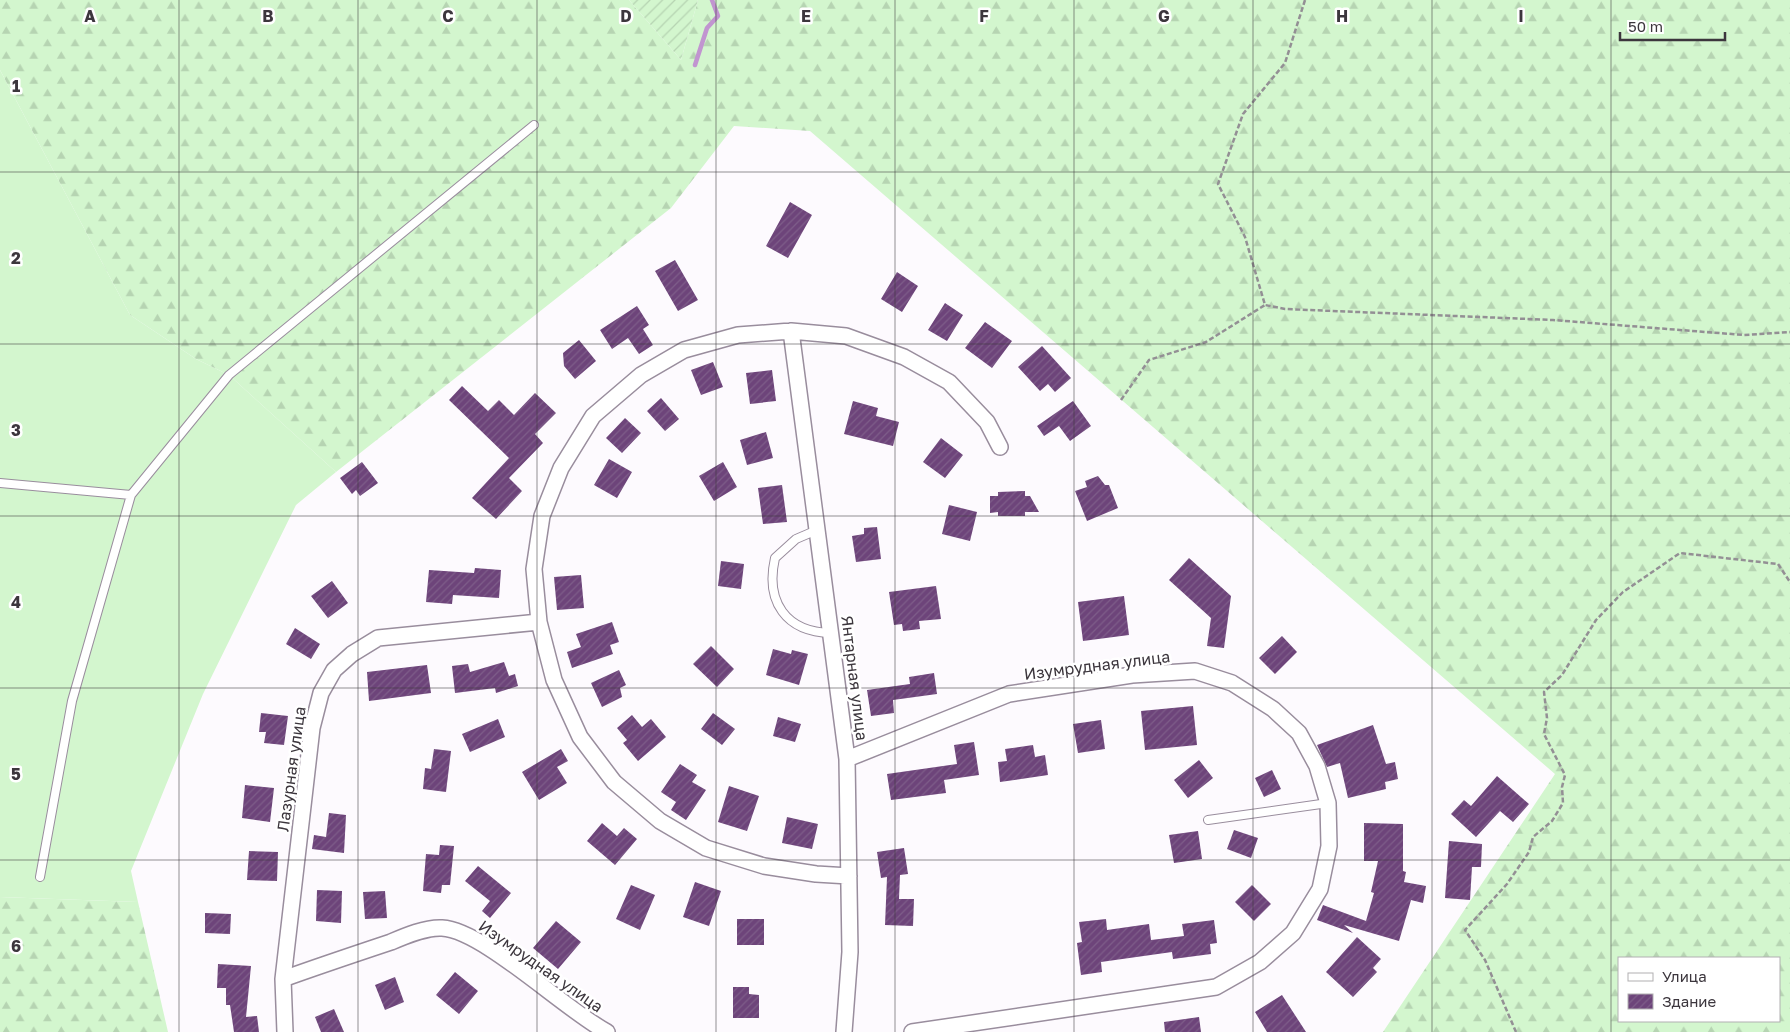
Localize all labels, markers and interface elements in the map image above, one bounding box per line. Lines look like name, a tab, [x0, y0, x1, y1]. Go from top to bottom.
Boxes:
text: A	[84, 6, 96, 26]
text: B	[262, 6, 274, 26]
text: C	[442, 6, 454, 26]
text: D	[620, 6, 632, 26]
text: E	[801, 6, 811, 26]
text: F	[979, 6, 989, 26]
text: G	[1158, 6, 1170, 26]
text: H	[1336, 6, 1348, 26]
text: I	[1518, 6, 1524, 26]
scale bar	[1620, 10, 1725, 42]
text: 50 m	[1628, 17, 1663, 35]
text: 1	[12, 76, 20, 96]
text: 2	[11, 248, 21, 268]
text: 3	[11, 420, 21, 440]
text: 4	[11, 592, 21, 612]
street label: Янтарная улица	[837, 614, 873, 742]
street label: Изумрудная улица	[1023, 646, 1171, 684]
street label: Лазурная улица	[272, 705, 310, 833]
text: 5	[11, 764, 21, 784]
street label: Изумрудная улица	[475, 916, 607, 1016]
text: 6	[11, 936, 21, 956]
legend	[1618, 957, 1780, 1022]
text: Улица	[1662, 967, 1707, 985]
text: Здание	[1662, 992, 1716, 1010]

